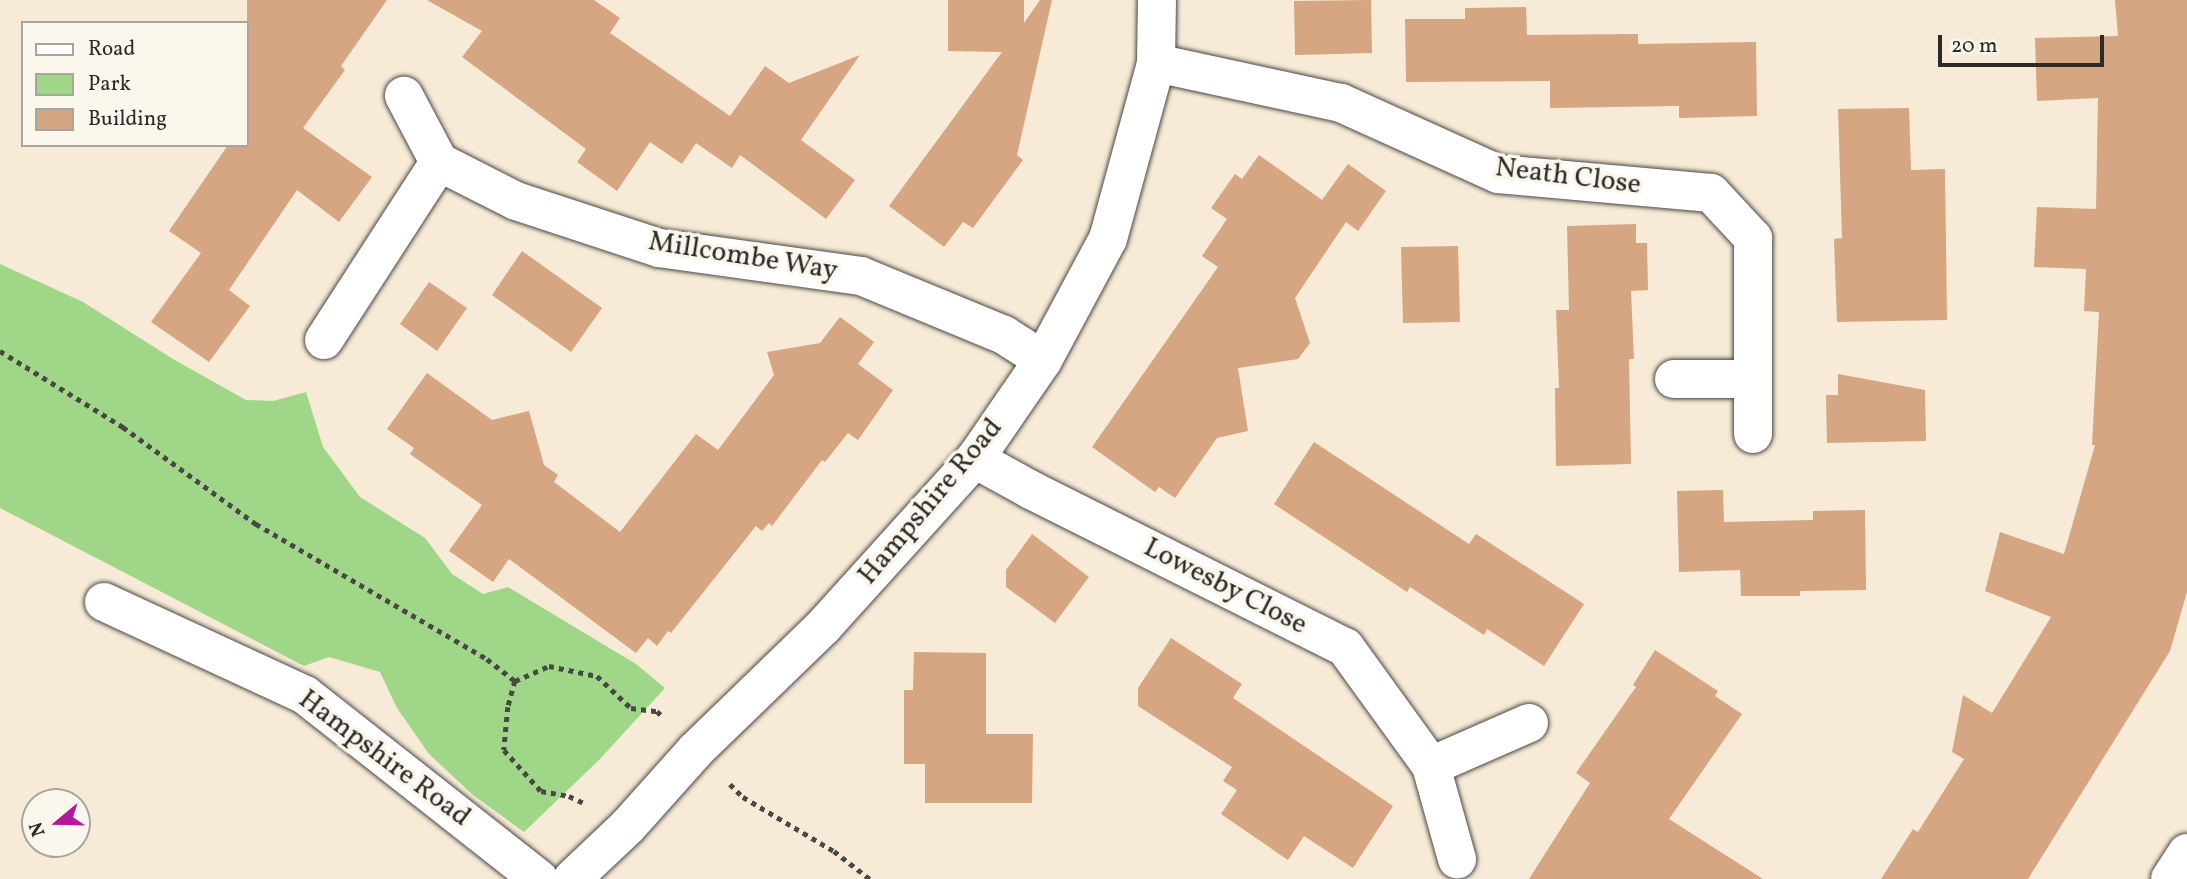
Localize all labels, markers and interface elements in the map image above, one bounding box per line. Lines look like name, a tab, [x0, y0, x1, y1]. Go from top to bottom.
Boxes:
legend	[21, 21, 248, 147]
scale bar	[1942, 21, 2108, 65]
text: 20 m	[1951, 32, 1997, 61]
text: Road	[88, 35, 135, 64]
text: Park	[88, 70, 131, 99]
text: Building	[88, 105, 167, 134]
street label: Neath Close	[1493, 151, 1643, 203]
street label: Millcombe Way	[646, 225, 840, 289]
street label: Hampshire Road	[852, 412, 1010, 592]
street label: Lowesby Close	[1137, 531, 1313, 643]
street label: Hampshire Road	[291, 683, 477, 835]
north arrow	[21, 788, 91, 858]
text: N	[24, 818, 53, 840]

